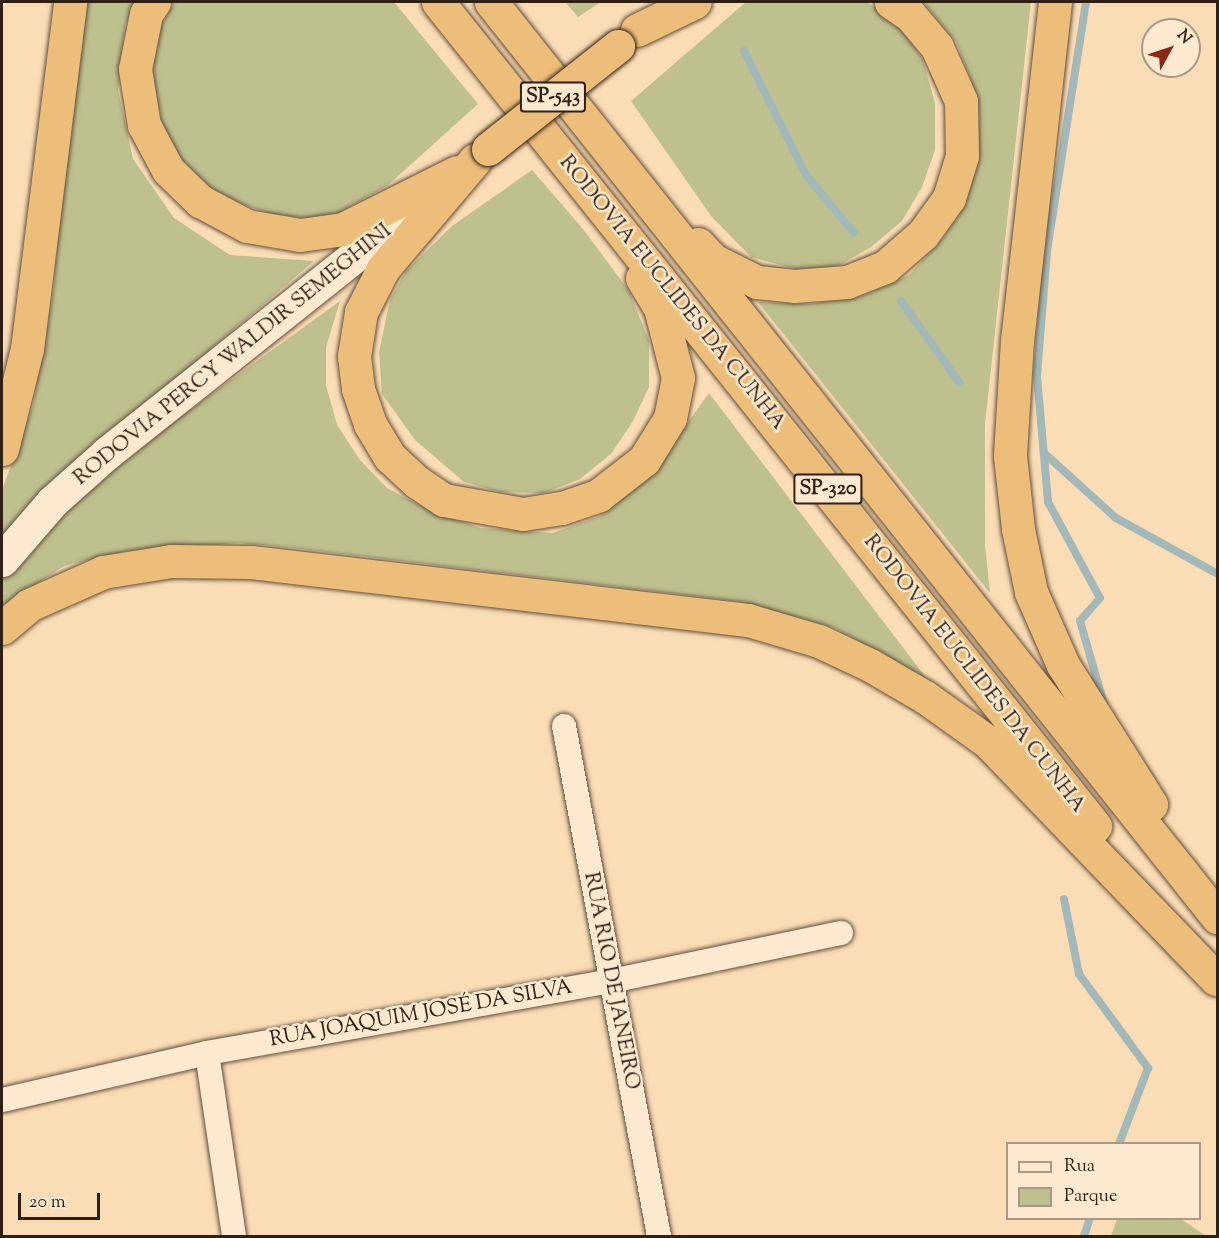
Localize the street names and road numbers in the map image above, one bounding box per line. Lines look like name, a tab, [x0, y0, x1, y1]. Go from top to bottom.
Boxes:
road number: SP-543	[518, 80, 588, 114]
street label: RODOVIA EUCLIDES DA CUNHA	[553, 151, 791, 435]
street label: RODOVIA PERCY WALDIR SEMEGHINI	[69, 219, 397, 491]
road number: SP-320	[792, 472, 864, 506]
street label: RODOVIA EUCLIDES DA CUNHA	[858, 530, 1090, 818]
street label: RUA RIO DE JANEIRO	[578, 870, 644, 1092]
street label: RUA JOAQUIM JOSÉ DA SILVA	[268, 975, 574, 1053]

